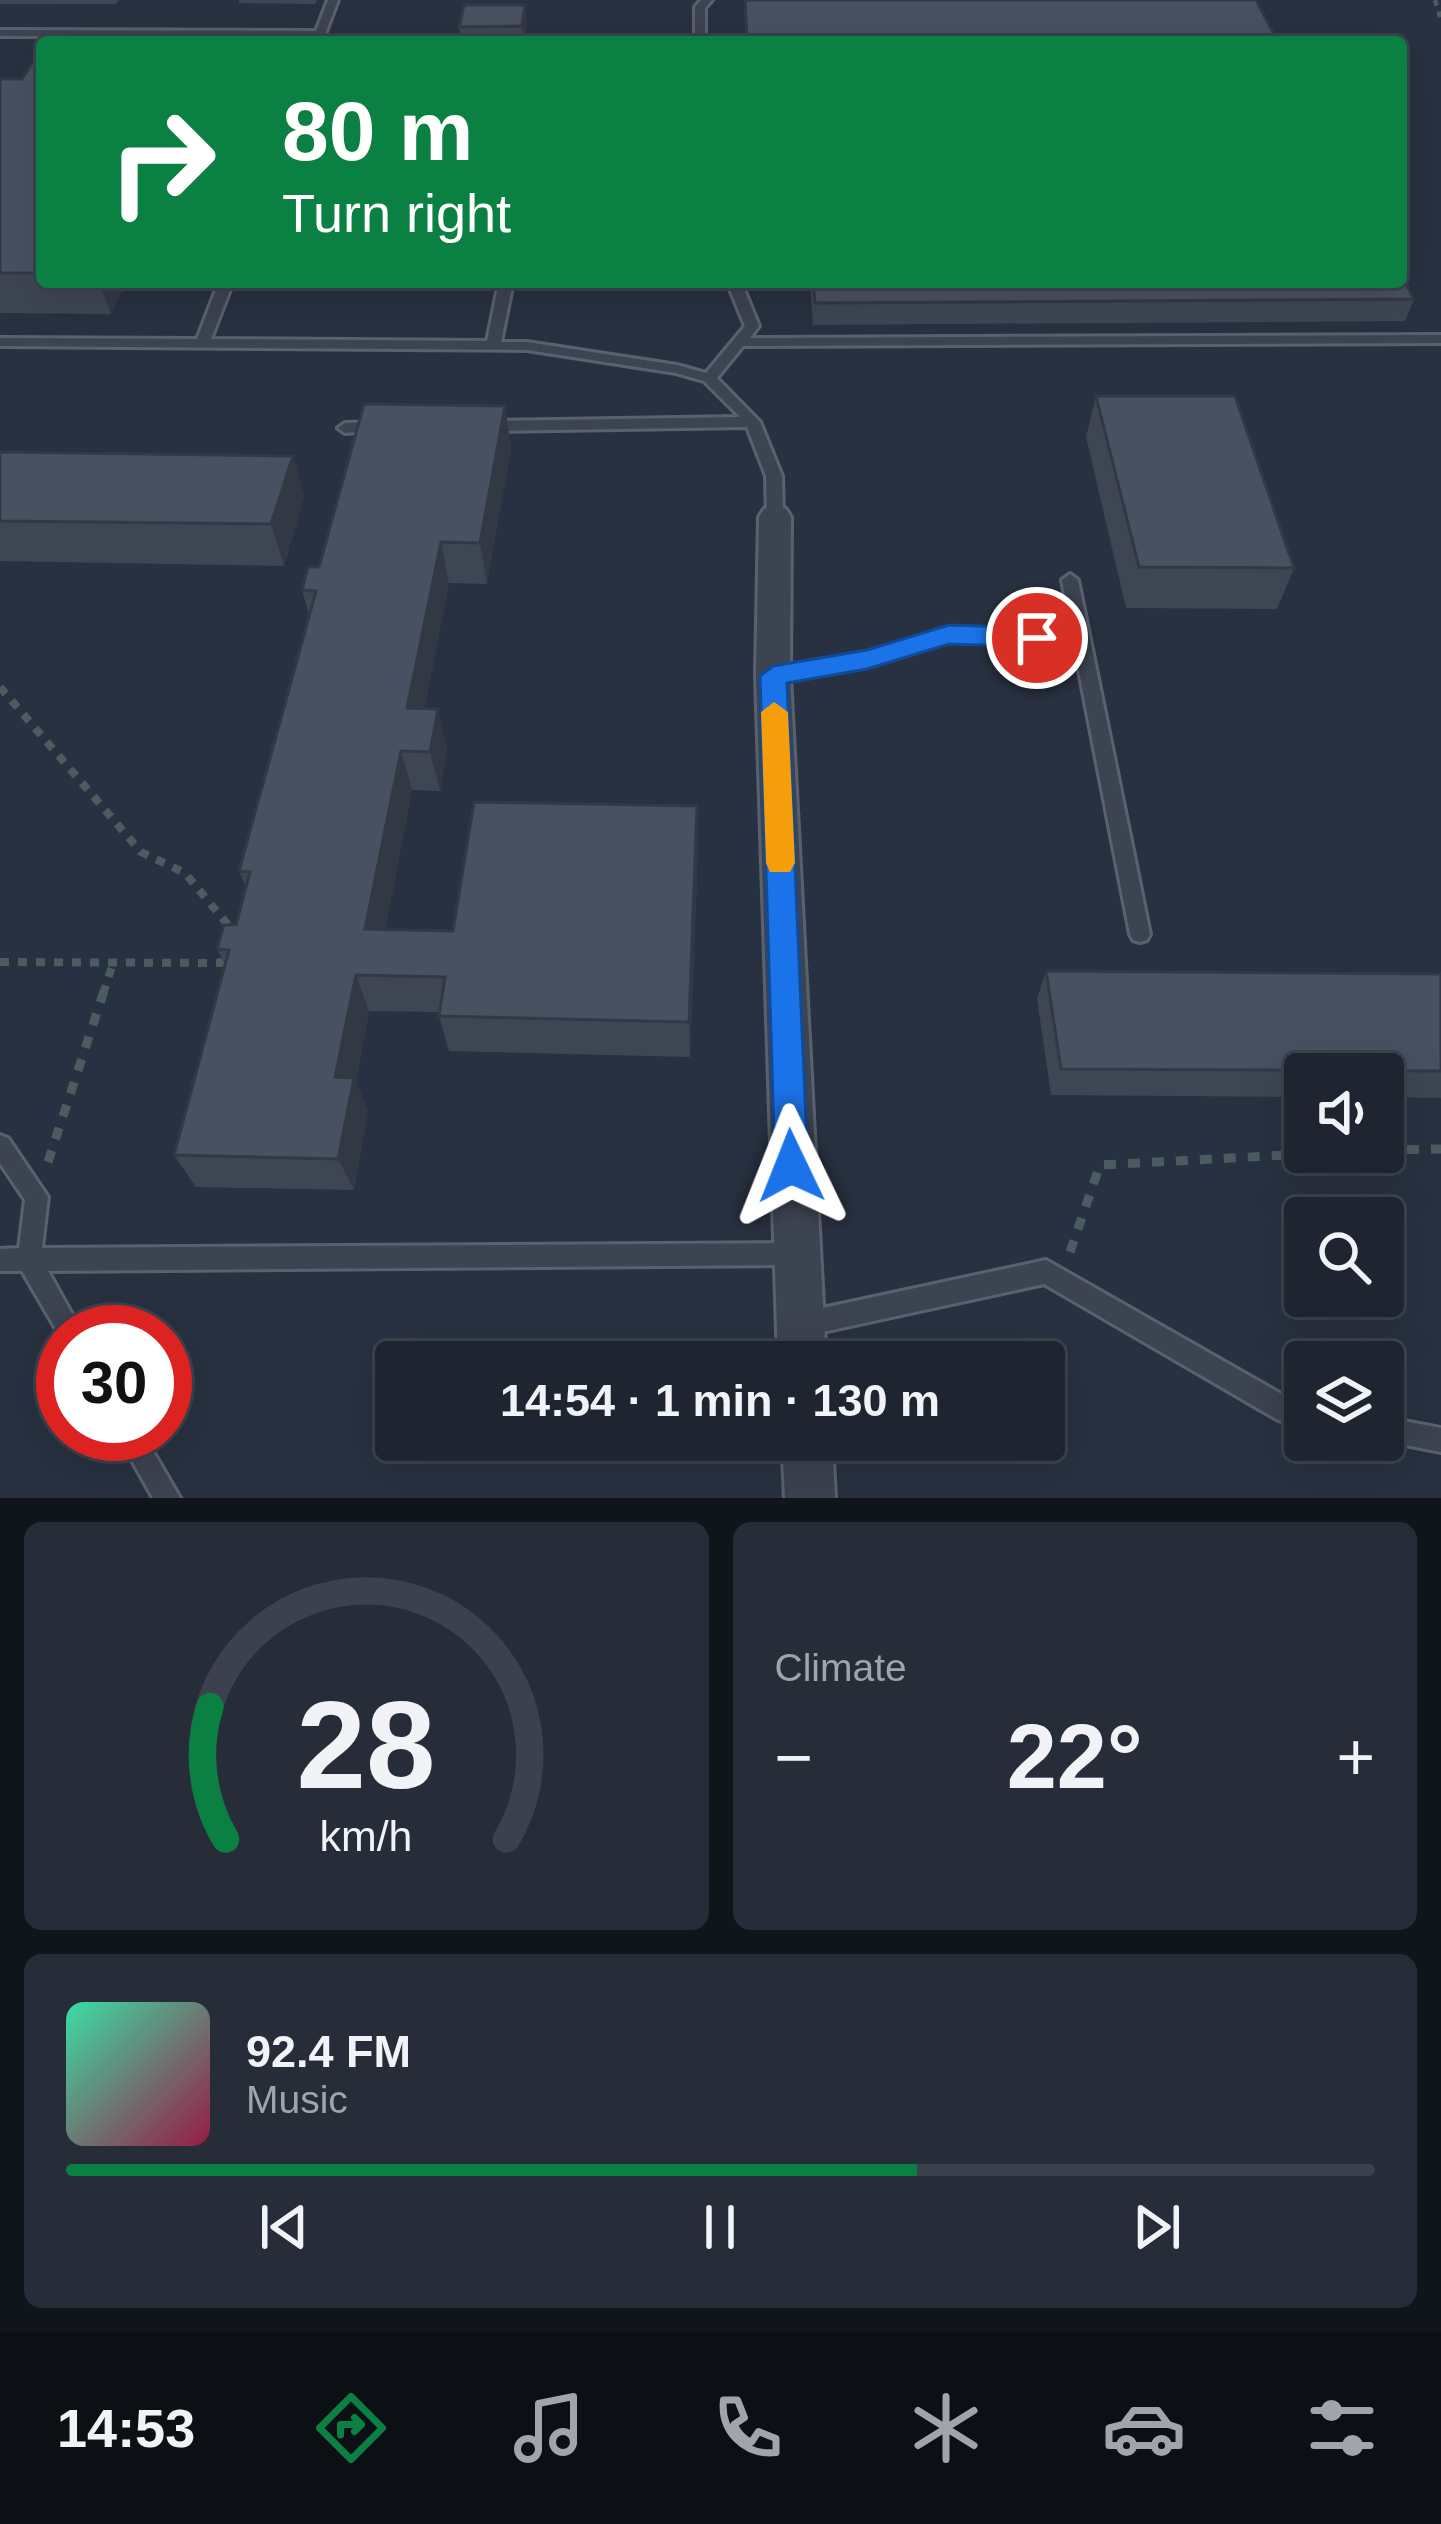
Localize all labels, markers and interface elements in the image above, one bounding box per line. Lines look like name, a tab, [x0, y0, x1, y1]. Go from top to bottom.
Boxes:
icon: right	[84, 84, 240, 240]
text: 80 m	[282, 84, 473, 178]
text: Turn right	[282, 183, 511, 243]
pin	[986, 587, 1088, 689]
icon: arrive	[1004, 605, 1070, 671]
map controls	[1284, 1053, 1404, 1461]
button: sound	[1284, 1053, 1404, 1173]
position arrow	[728, 1103, 854, 1229]
button: search	[1284, 1197, 1404, 1317]
speed limit sign: 30	[36, 1305, 192, 1461]
button: layers	[1284, 1341, 1404, 1461]
text: 14:54 · 1 min · 130 m	[500, 1375, 940, 1426]
text: Climate	[775, 1646, 907, 1689]
text: 28	[297, 1675, 436, 1814]
text: 22°	[1007, 1707, 1143, 1807]
text: −	[775, 1720, 813, 1794]
text: +	[1336, 1720, 1375, 1794]
text: km/h	[320, 1812, 413, 1860]
text: 92.4 FM	[246, 2026, 411, 2077]
text: Music	[246, 2078, 348, 2121]
icon: previous	[251, 2194, 317, 2260]
icon: pause	[687, 2194, 753, 2260]
icon: next	[1124, 2194, 1190, 2260]
icon: directions	[309, 2386, 393, 2470]
icon: music	[507, 2386, 591, 2470]
icon: phone	[706, 2386, 790, 2470]
icon: climate	[904, 2386, 988, 2470]
icon: car	[1102, 2386, 1186, 2470]
icon: filters	[1300, 2386, 1384, 2470]
text: 14:53	[57, 2398, 195, 2458]

